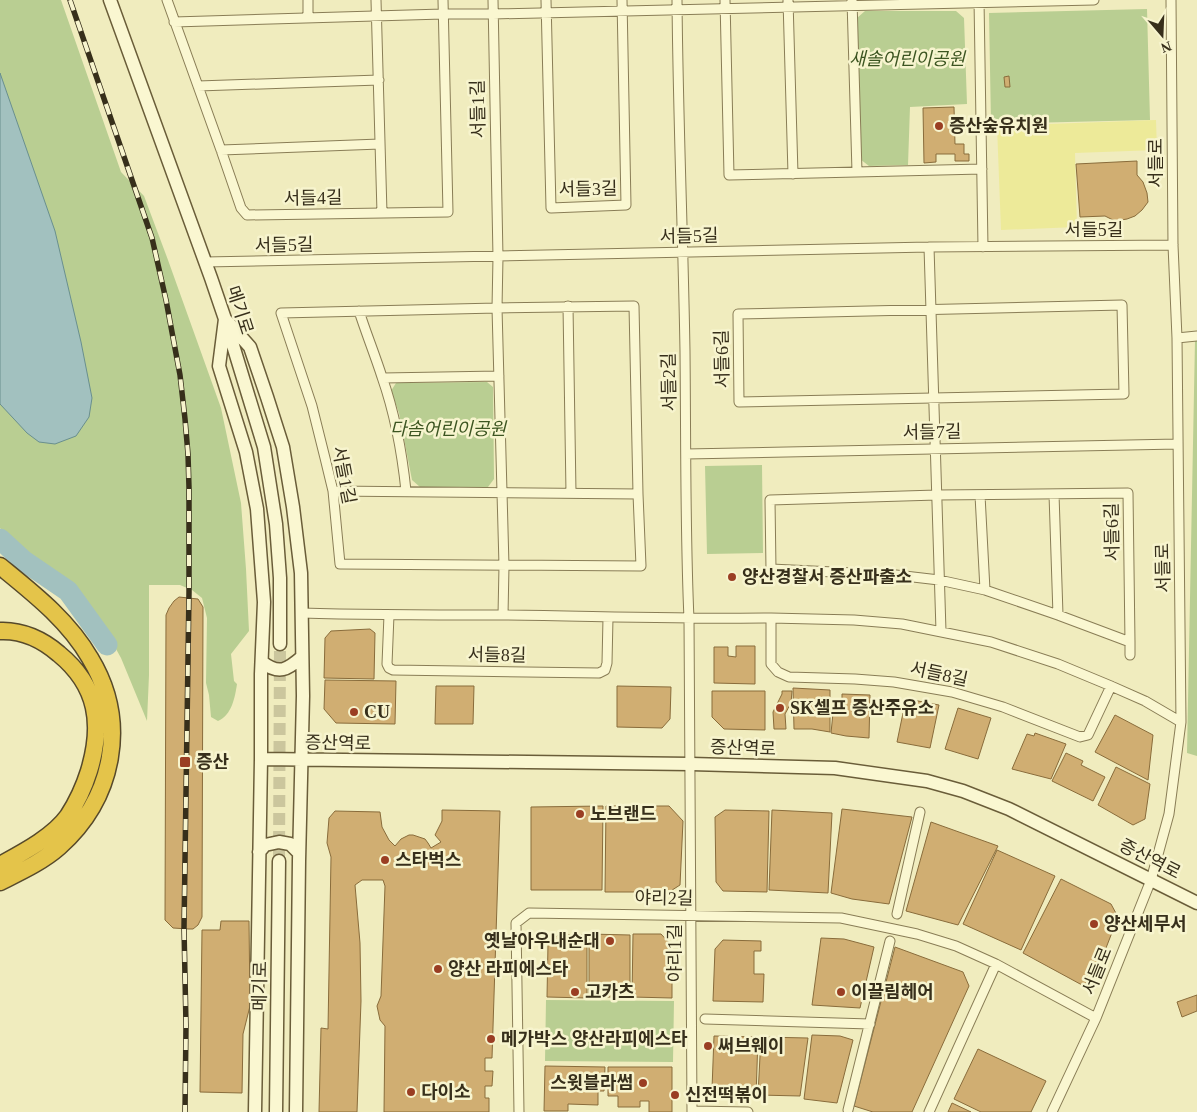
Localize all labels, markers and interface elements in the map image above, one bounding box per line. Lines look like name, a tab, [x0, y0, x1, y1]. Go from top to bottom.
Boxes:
north arrow	[1137, 10, 1187, 60]
text: N	[1159, 38, 1173, 56]
park label: 새솔어린이공원	[849, 49, 966, 69]
street label: 서들1길	[467, 79, 489, 139]
place label: 증산숲유치원	[949, 116, 1048, 136]
marker: 증산숲유치원	[933, 120, 945, 132]
street label: 서들로	[1146, 138, 1166, 188]
street label: 서들3길	[558, 178, 618, 200]
street label: 서들4길	[283, 187, 343, 209]
street label: 서들5길	[1065, 220, 1123, 240]
street label: 서들5길	[659, 225, 719, 247]
street label: 서들5길	[254, 234, 314, 256]
street label: 메기로	[223, 283, 257, 337]
street label: 서들6길	[711, 329, 733, 389]
street label: 서들2길	[658, 352, 680, 412]
park label: 다솜어린이공원	[390, 419, 507, 439]
street label: 서들7길	[902, 421, 962, 443]
street label: 서들1길	[329, 444, 359, 506]
street label: 서들6길	[1101, 502, 1123, 562]
street label: 서들로	[1153, 543, 1173, 593]
place label: 양산경찰서 증산파출소	[742, 567, 912, 587]
marker: 양산경찰서 증산파출소	[726, 571, 738, 583]
street label: 서들8길	[467, 644, 527, 666]
street label: 서들8길	[908, 658, 970, 690]
place label: SK셀프 증산주유소	[790, 698, 934, 718]
place label: CU	[364, 702, 390, 722]
marker: SK셀프 증산주유소	[774, 702, 786, 714]
marker: CU	[348, 706, 360, 718]
street label: 증산역로	[305, 732, 371, 754]
street label: 증산역로	[710, 737, 776, 759]
place label: 증산	[196, 752, 230, 772]
marker: 증산	[178, 755, 192, 769]
place label: 노브랜드	[590, 804, 656, 824]
marker: 노브랜드	[574, 808, 586, 820]
street label: 증산역로	[1116, 835, 1184, 883]
place label: 스타벅스	[395, 850, 461, 870]
marker: 스타벅스	[379, 854, 391, 866]
street label: 야리2길	[634, 887, 694, 909]
place label: 양산세무서	[1104, 914, 1187, 934]
marker: 양산세무서	[1088, 918, 1100, 930]
street label: 야리1길	[665, 924, 685, 982]
place label: 옛날아우내순대	[484, 931, 600, 951]
marker: 옛날아우내순대	[604, 935, 616, 947]
street label: 서들로	[1078, 944, 1116, 998]
place label: 양산 라피에스타	[448, 959, 569, 979]
street label: 메기로	[250, 961, 270, 1011]
marker: 양산 라피에스타	[432, 963, 444, 975]
place label: 고카츠	[585, 982, 635, 1002]
place label: 이끌림헤어	[851, 982, 934, 1002]
marker: 고카츠	[569, 986, 581, 998]
marker: 이끌림헤어	[835, 986, 847, 998]
place label: 메가박스 양산라피에스타	[501, 1029, 688, 1049]
marker: 메가박스 양산라피에스타	[485, 1033, 497, 1045]
place label: 써브웨이	[718, 1036, 784, 1056]
marker: 써브웨이	[702, 1040, 714, 1052]
place label: 스윗블라썸	[550, 1073, 633, 1093]
marker: 스윗블라썸	[637, 1077, 649, 1089]
place label: 다이소	[421, 1082, 471, 1102]
place label: 신전떡볶이	[685, 1085, 768, 1105]
marker: 다이소	[405, 1086, 417, 1098]
marker: 신전떡볶이	[669, 1089, 681, 1101]

